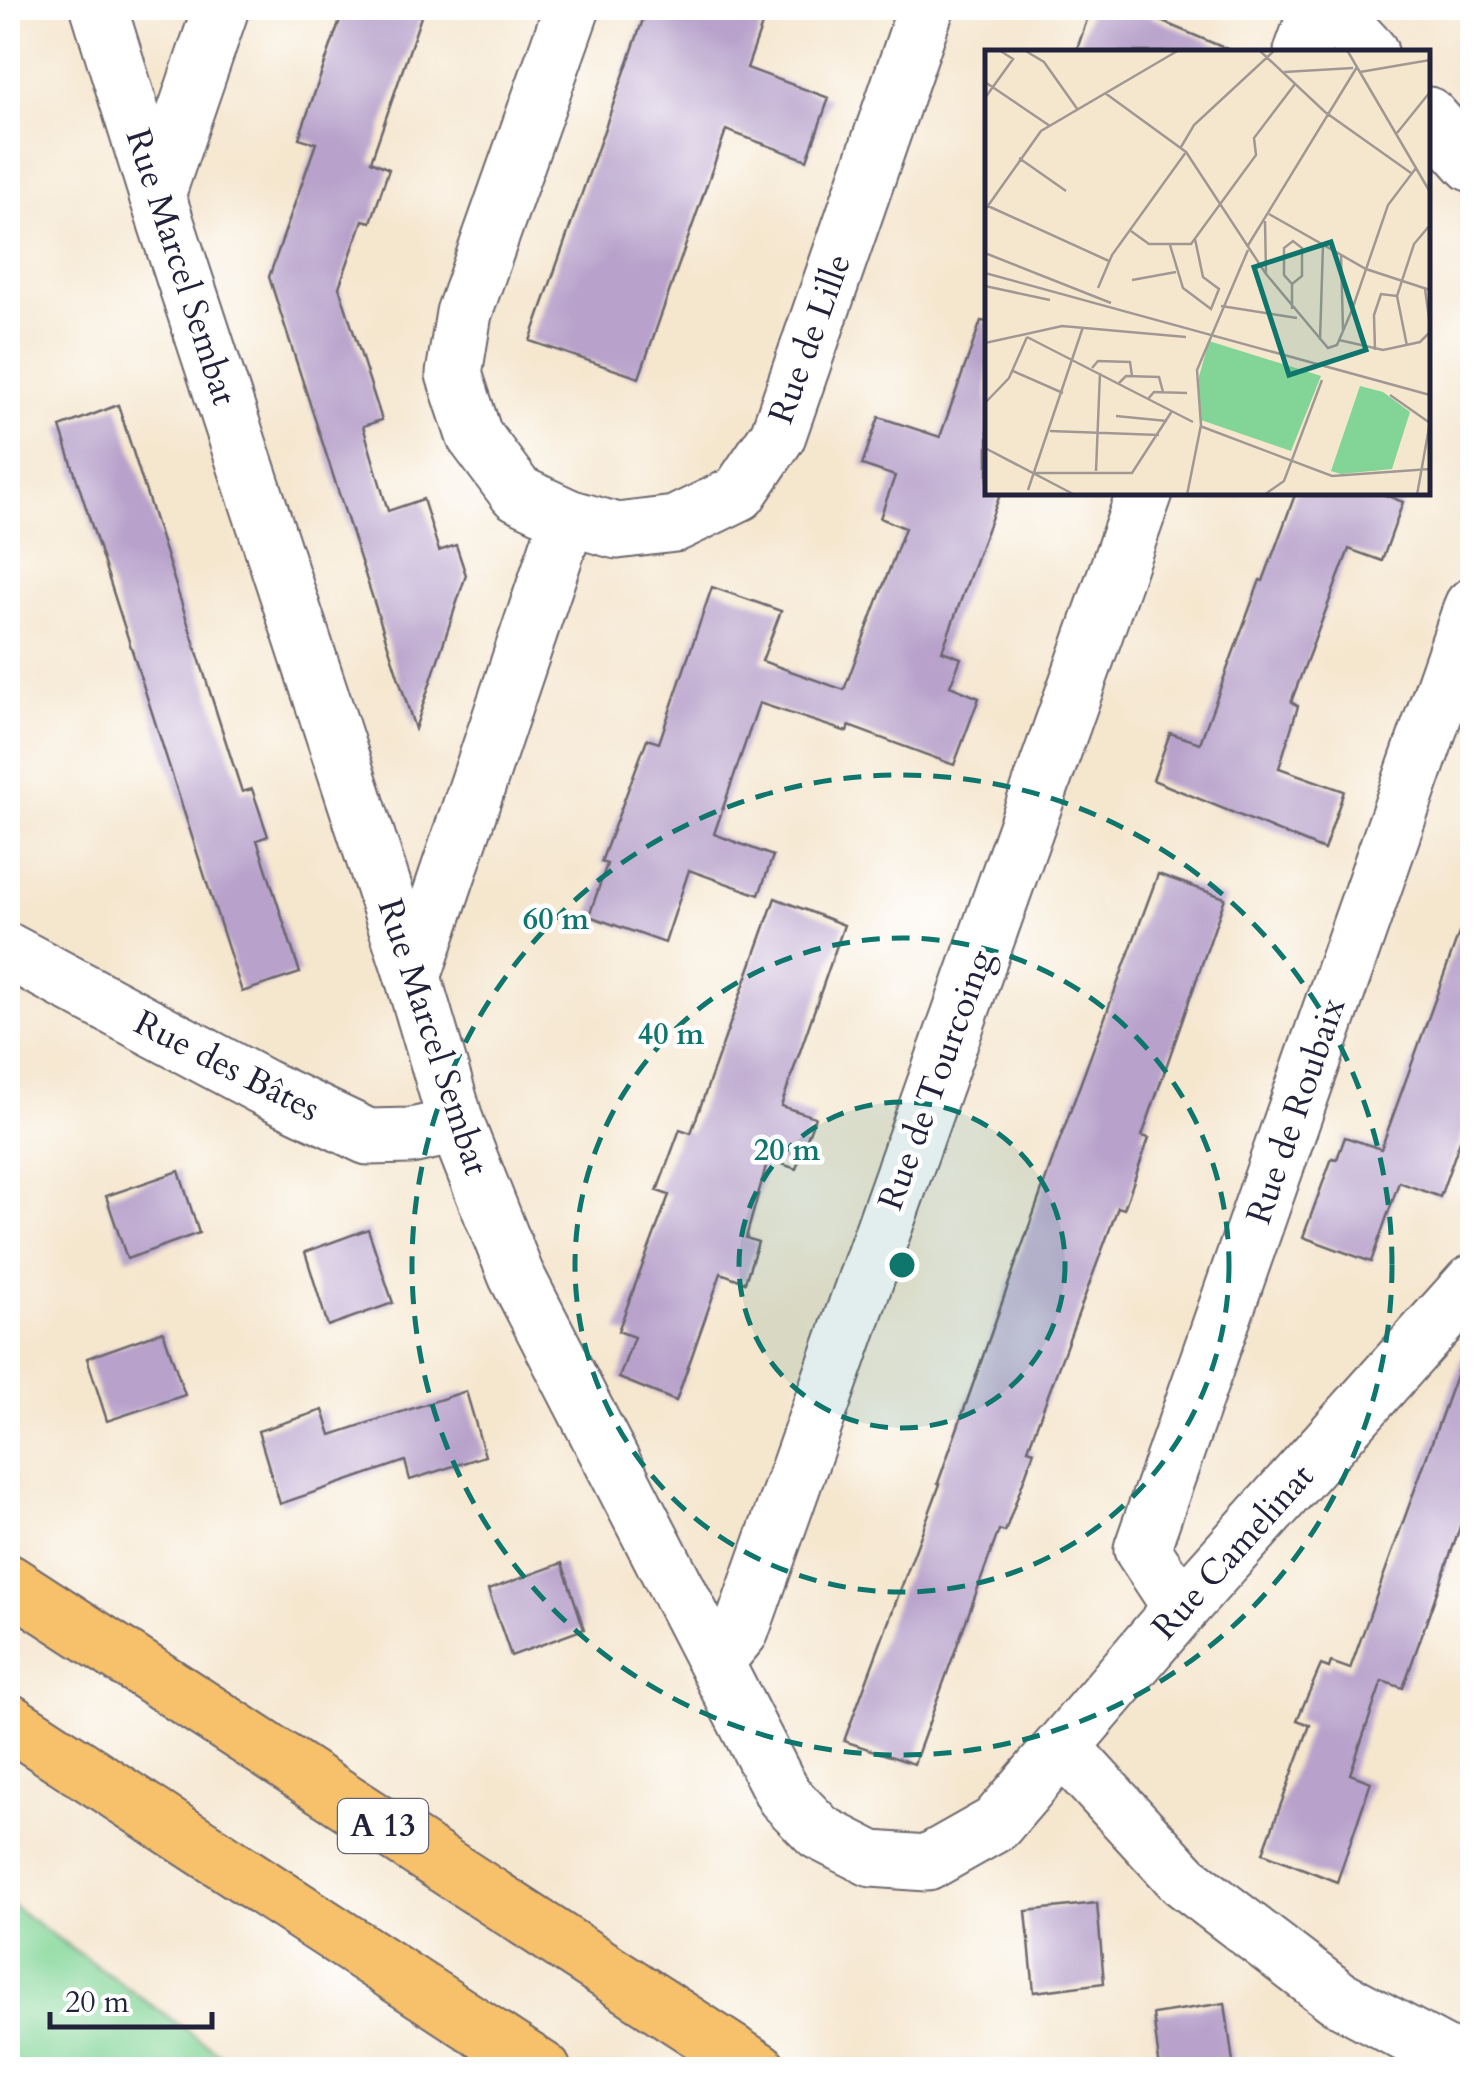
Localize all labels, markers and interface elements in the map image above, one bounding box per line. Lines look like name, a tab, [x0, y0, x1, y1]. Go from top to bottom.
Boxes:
inset map	[985, 50, 1430, 495]
street label: Rue Marcel Sembat	[114, 123, 248, 411]
street label: Rue de Lille	[757, 247, 863, 431]
street label: Rue Marcel Sembat	[366, 893, 500, 1181]
text: 60 m	[523, 899, 590, 940]
street label: Rue de Tourcoing	[867, 943, 1005, 1217]
street label: Rue de Roubaix	[1235, 992, 1357, 1230]
street label: Rue des Bâtes	[126, 999, 328, 1133]
text: 40 m	[638, 1014, 705, 1055]
text: 20 m	[754, 1130, 821, 1171]
centre of rings	[884, 1247, 920, 1283]
street label: Rue Camelinat	[1141, 1454, 1325, 1650]
road number: A 13	[338, 1799, 428, 1853]
scale bar	[50, 1967, 212, 2029]
text: 20 m	[65, 1982, 130, 2023]

